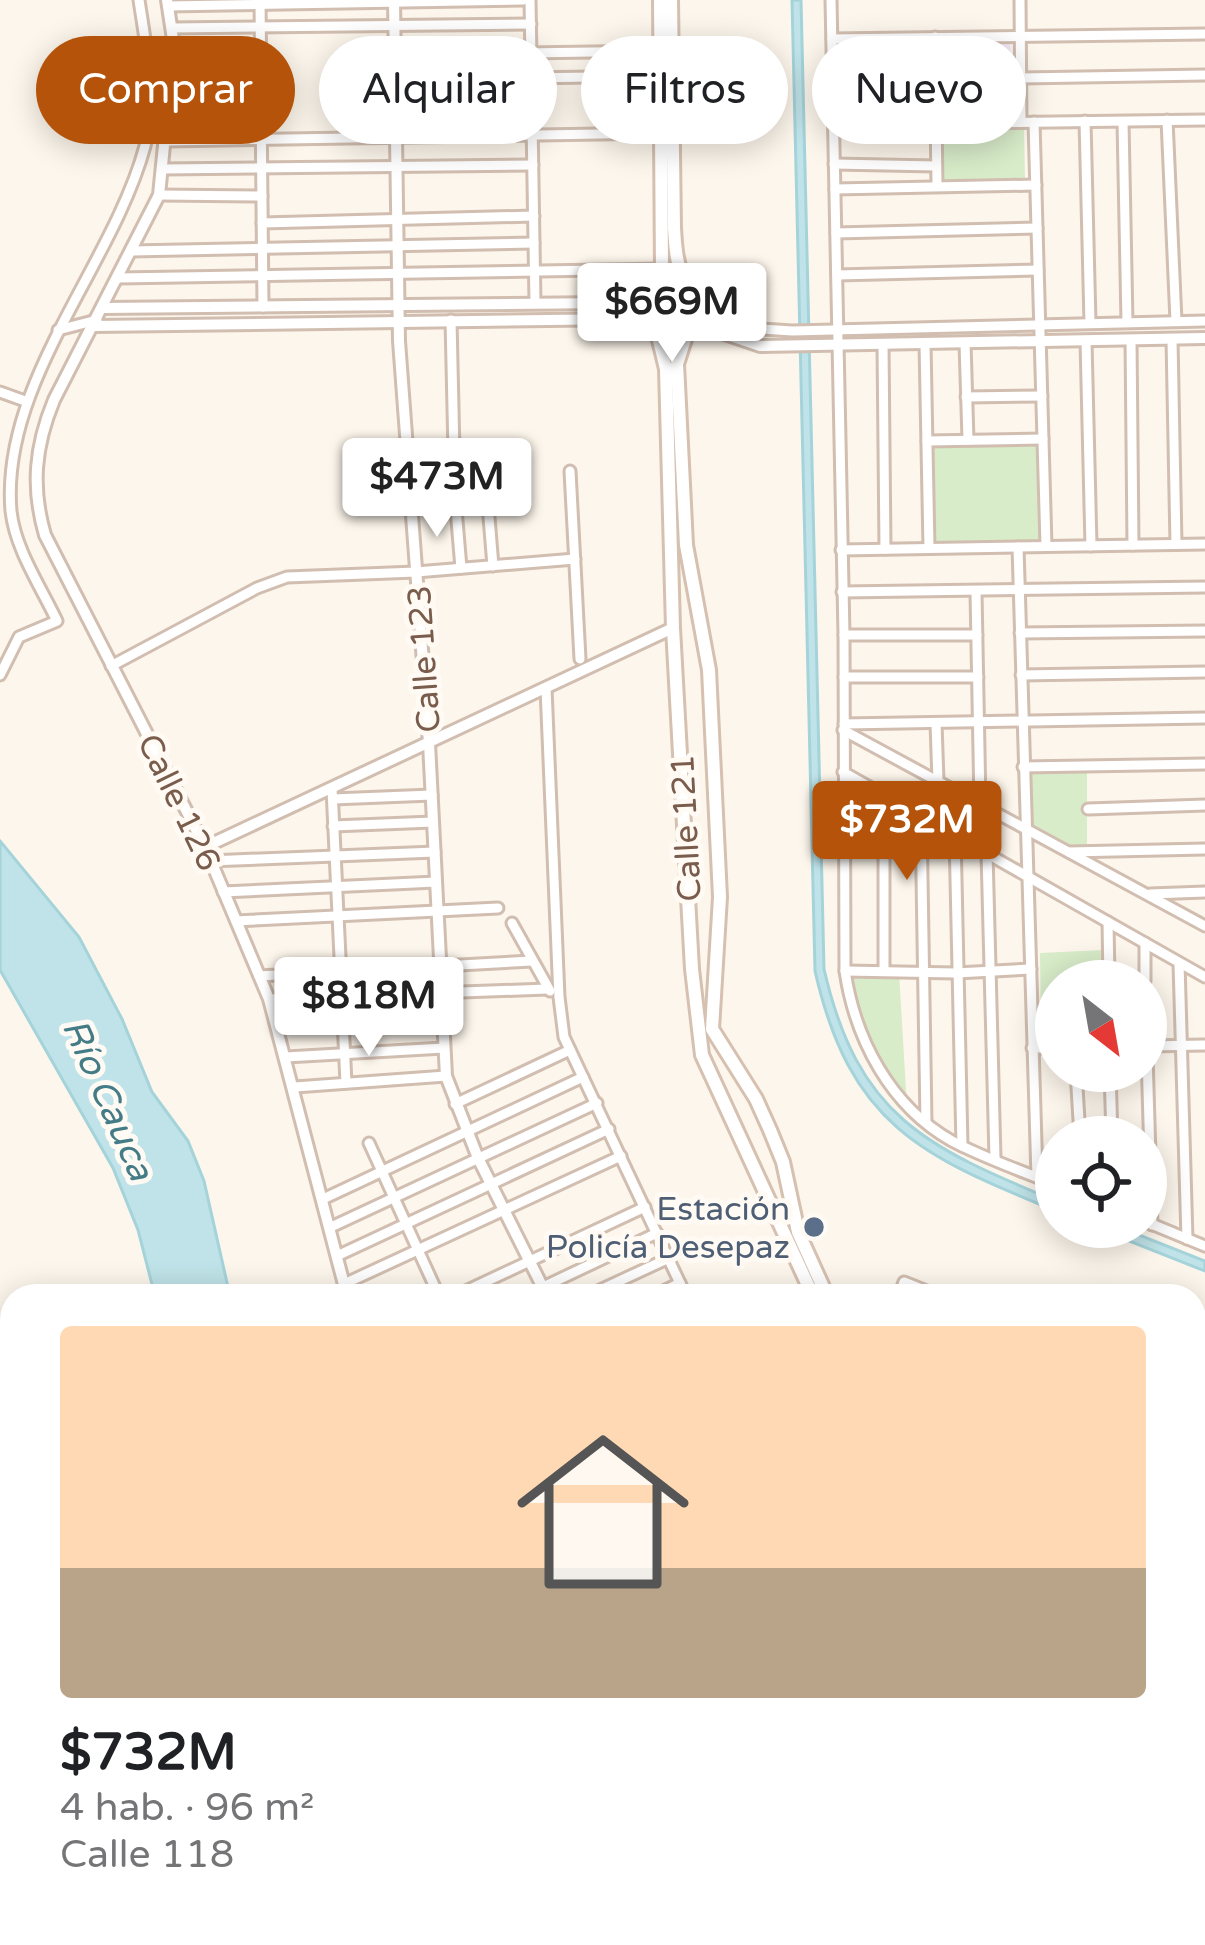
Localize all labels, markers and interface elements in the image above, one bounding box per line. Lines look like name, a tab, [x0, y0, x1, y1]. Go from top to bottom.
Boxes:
chip: Comprar	[36, 36, 295, 144]
chip: Alquilar	[319, 36, 557, 144]
chip: Filtros	[581, 36, 788, 144]
chip: Nuevo	[812, 36, 1026, 144]
pin: $669M	[588, 263, 756, 365]
text: $669M	[604, 278, 740, 325]
pin: $473M	[353, 438, 521, 540]
text: $473M	[369, 453, 505, 500]
street label: Calle 123	[400, 584, 449, 734]
street label: Calle 126	[129, 728, 228, 877]
street label: Calle 121	[663, 753, 710, 903]
pin: $732M	[823, 781, 991, 883]
text: $732M	[839, 796, 975, 843]
pin: $818M	[285, 957, 453, 1059]
north arrow	[1035, 960, 1167, 1092]
map controls	[1035, 960, 1167, 1248]
text: $818M	[301, 972, 437, 1019]
water label: Río Cauca	[53, 1012, 163, 1188]
button: locate	[1035, 1116, 1167, 1248]
place label: Estación Policía Desepaz	[546, 1190, 790, 1267]
marker: Estación Policía Desepaz	[801, 1214, 827, 1240]
icon: home	[495, 1404, 711, 1620]
text: $732M	[60, 1722, 237, 1784]
text: 4 hab. · 96 m²	[60, 1784, 314, 1831]
text: Calle 118	[60, 1831, 234, 1878]

